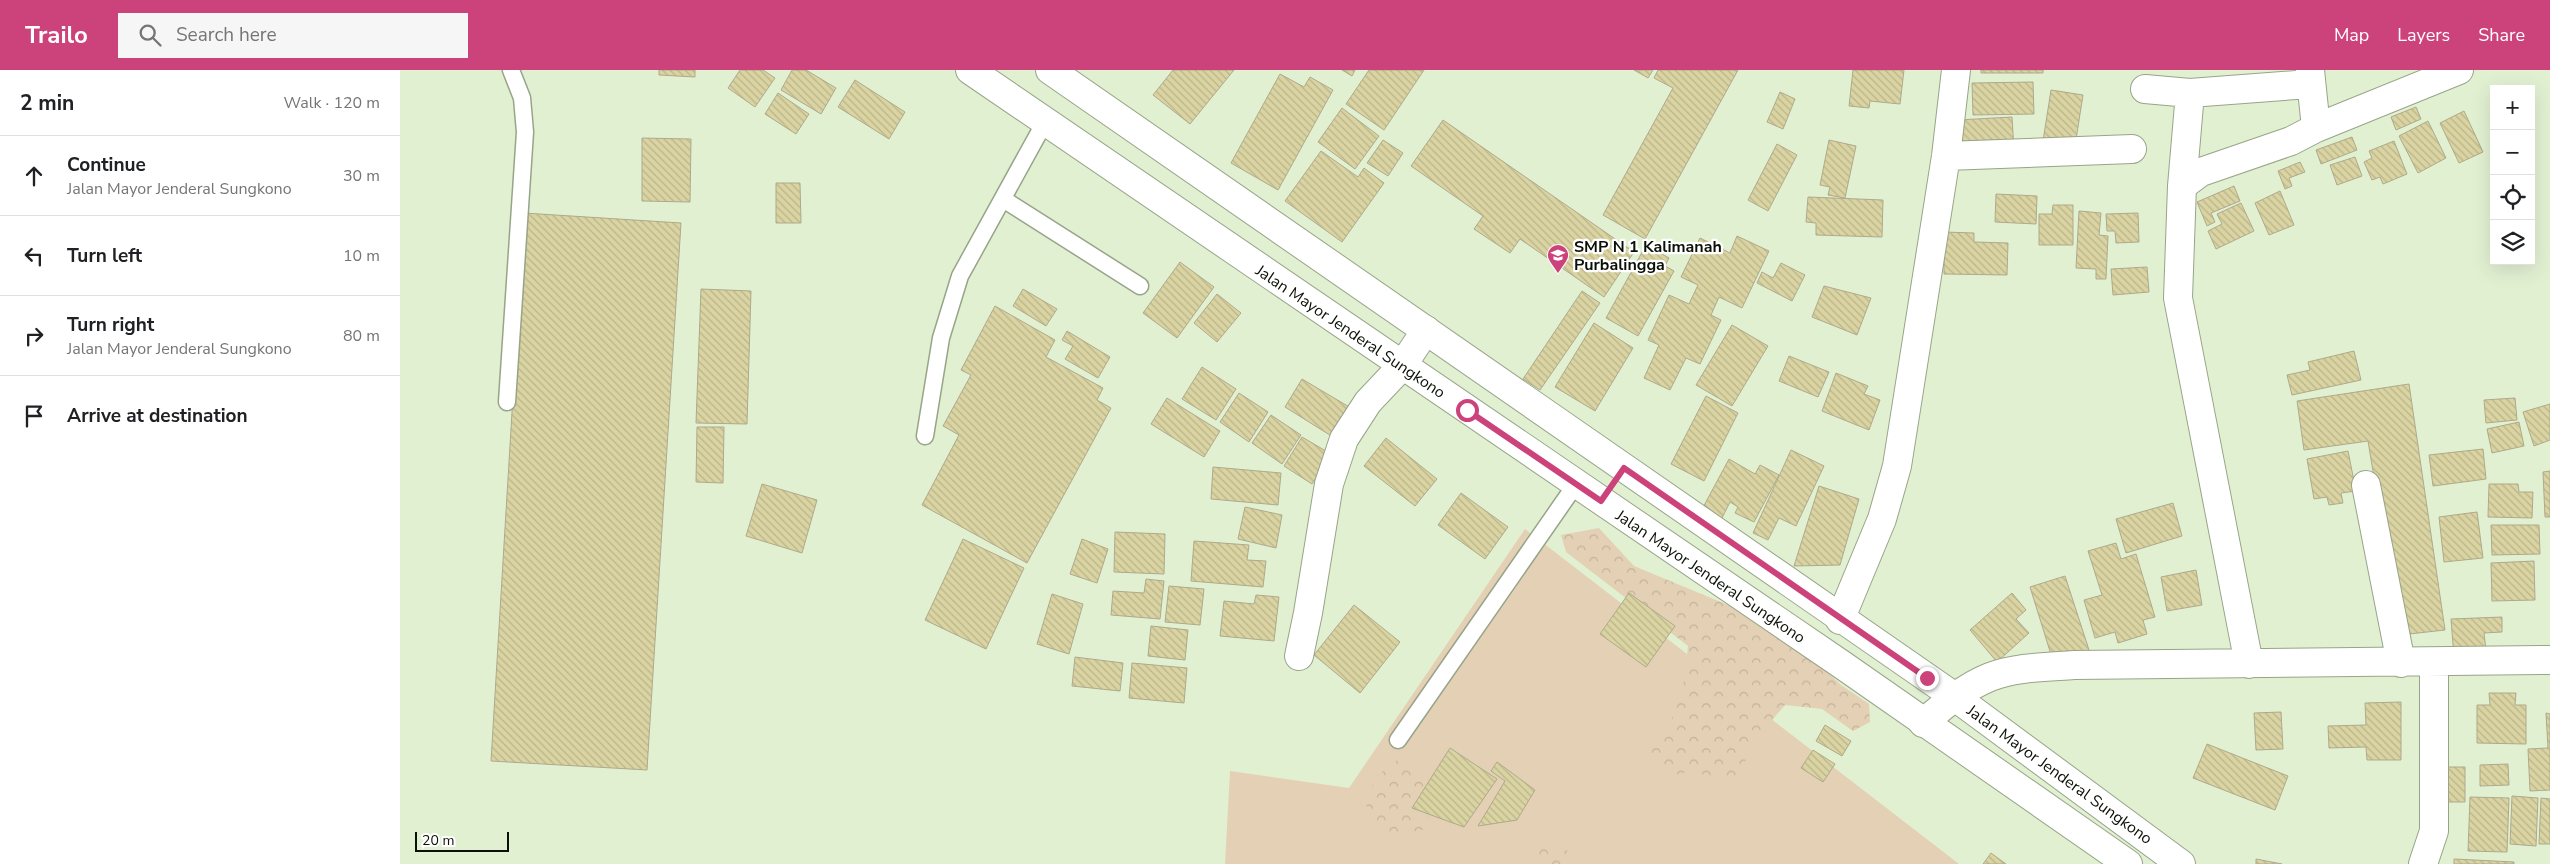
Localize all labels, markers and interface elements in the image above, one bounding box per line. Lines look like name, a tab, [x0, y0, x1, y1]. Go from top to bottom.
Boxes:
search box	[118, 13, 468, 58]
text: Trailo	[25, 19, 88, 51]
icon: search	[136, 21, 164, 49]
text: Search here	[176, 22, 277, 48]
text: Map	[2334, 23, 2369, 47]
text: Layers	[2397, 23, 2450, 47]
text: Share	[2478, 23, 2525, 47]
map controls	[2490, 85, 2535, 265]
button: +	[2490, 85, 2535, 130]
text: 2 min	[20, 89, 74, 117]
text: Walk · 120 m	[284, 92, 380, 114]
button: −	[2490, 130, 2535, 175]
text: Continue	[67, 152, 146, 178]
icon: ahead	[20, 162, 48, 190]
text: 30 m	[343, 165, 380, 187]
button: locate	[2490, 175, 2535, 220]
text: Jalan Mayor Jenderal Sungkono	[67, 178, 292, 200]
button: layers	[2490, 220, 2535, 265]
place label: SMP N 1 Kalimanah Purbalingga	[1574, 236, 1722, 276]
icon: left	[20, 242, 48, 270]
text: Turn left	[67, 243, 142, 269]
school or university icon: SMP N 1 Kalimanah Purbalingga	[1546, 243, 1570, 274]
text: 10 m	[343, 245, 380, 267]
street label: Jalan Mayor Jenderal Sungkono	[1250, 259, 1450, 404]
text: Turn right	[67, 312, 154, 338]
icon: right	[20, 322, 48, 350]
text: 80 m	[343, 325, 380, 347]
text: Jalan Mayor Jenderal Sungkono	[67, 338, 292, 360]
route start	[1456, 399, 1479, 422]
icon: arrive	[20, 402, 48, 430]
text: Arrive at destination	[67, 403, 248, 429]
street label: Jalan Mayor Jenderal Sungkono	[1610, 504, 1810, 649]
route end	[1916, 667, 1939, 690]
street label: Jalan Mayor Jenderal Sungkono	[1961, 699, 2157, 850]
scale bar	[415, 829, 509, 852]
text: 20 m	[422, 831, 454, 850]

